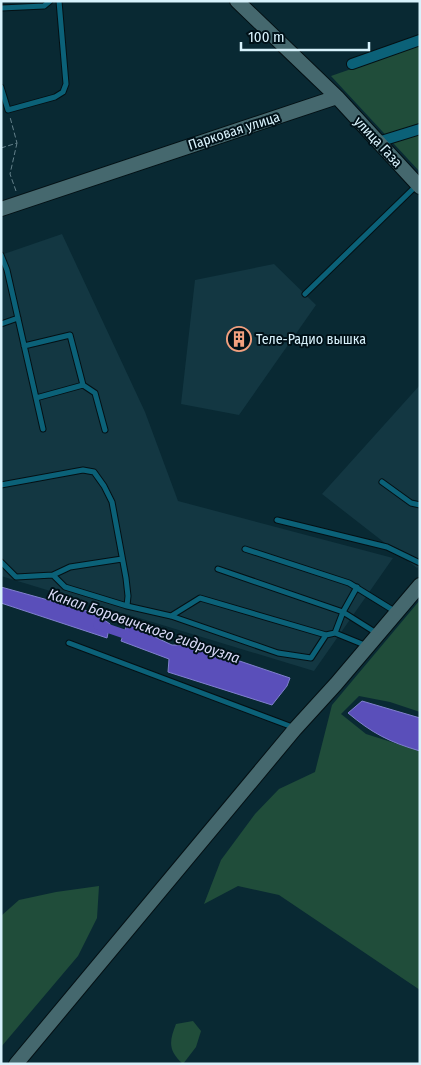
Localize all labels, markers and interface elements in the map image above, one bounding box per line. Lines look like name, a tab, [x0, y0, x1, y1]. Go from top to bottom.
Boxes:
scale bar	[241, 20, 368, 52]
text: 100 m	[248, 28, 285, 46]
street label: Парковая улица	[186, 108, 282, 154]
street label: улица Газа	[350, 113, 406, 171]
building icon: Теле-Радио вышка	[226, 326, 252, 352]
place label: Теле-Радио вышка	[256, 331, 366, 348]
water label: Канал Боровичского гидроузла	[46, 585, 242, 667]

